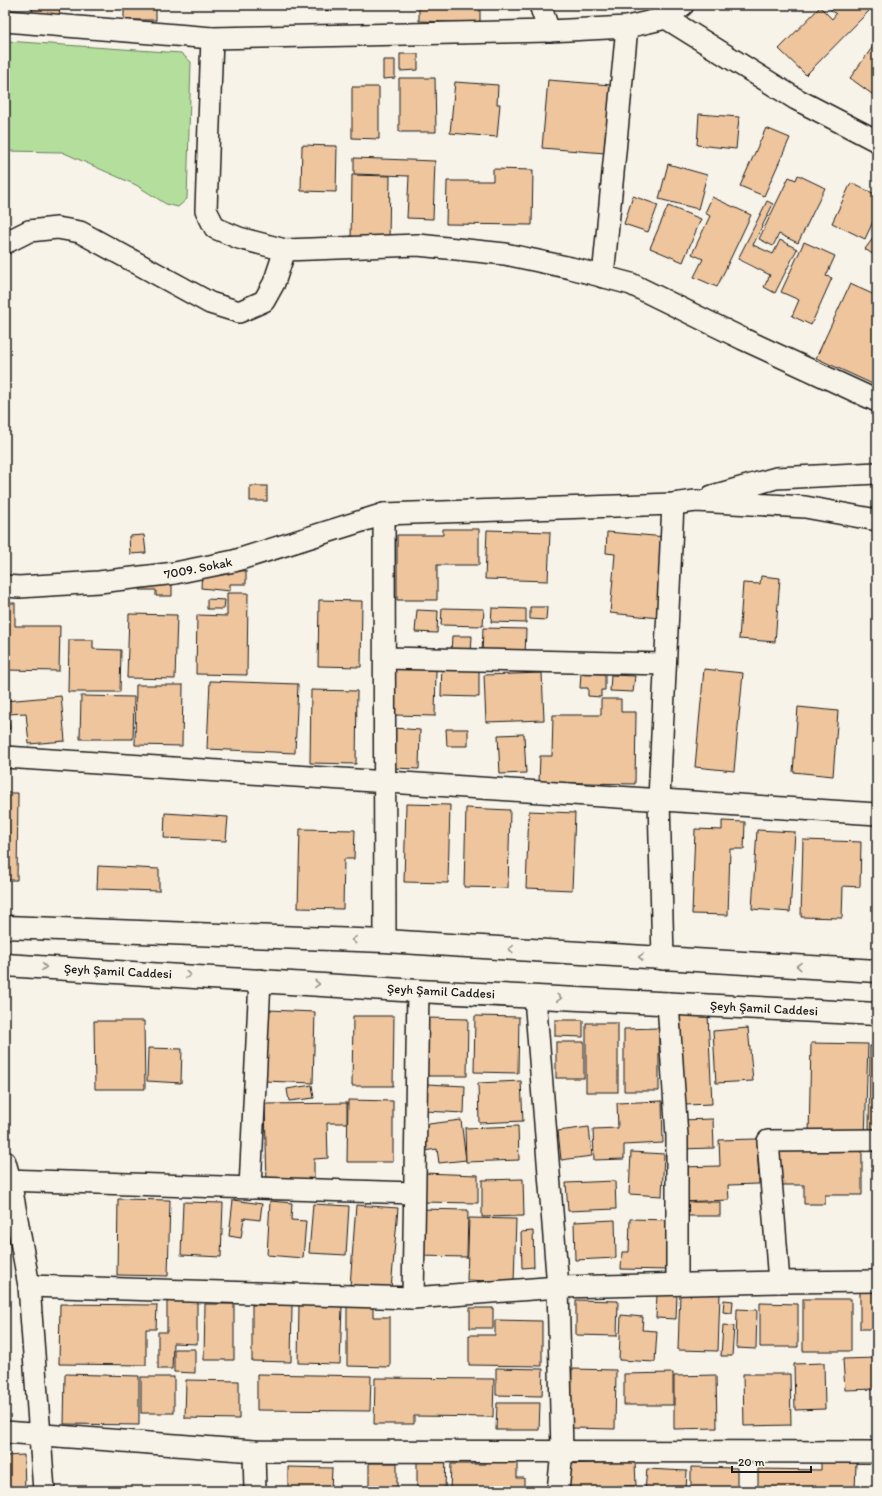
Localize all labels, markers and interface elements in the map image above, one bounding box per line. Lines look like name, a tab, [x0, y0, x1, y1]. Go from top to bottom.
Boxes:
street label: 7009. Sokak	[163, 554, 234, 582]
one-way arrow	[351, 936, 357, 944]
one-way arrow	[508, 945, 514, 954]
one-way arrow	[638, 953, 644, 962]
street label: Şeyh Şamil Caddesi	[64, 961, 172, 981]
one-way arrow	[796, 961, 802, 970]
one-way arrow	[41, 963, 47, 971]
one-way arrow	[185, 971, 191, 980]
one-way arrow	[314, 979, 320, 988]
street label: Şeyh Şamil Caddesi	[387, 981, 495, 1001]
one-way arrow	[556, 994, 562, 1002]
street label: Şeyh Şamil Caddesi	[710, 998, 818, 1018]
scale bar	[732, 1448, 811, 1474]
text: 20 m	[738, 1455, 765, 1469]

